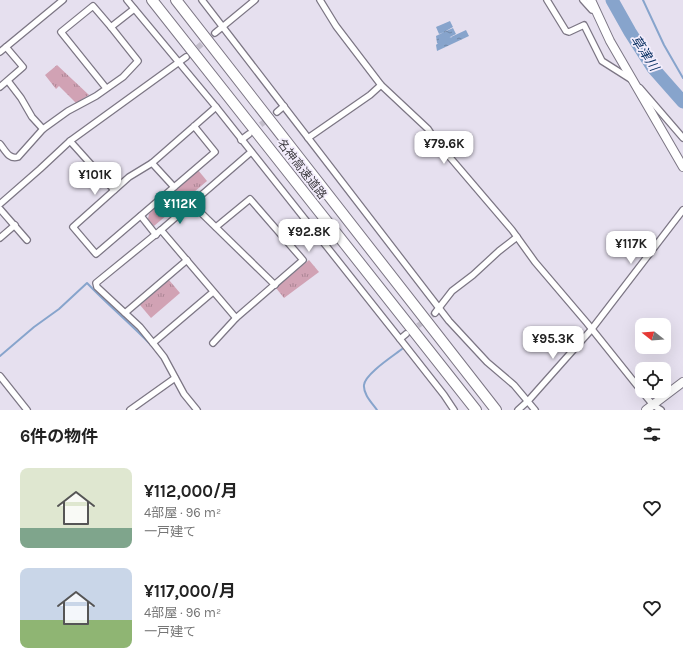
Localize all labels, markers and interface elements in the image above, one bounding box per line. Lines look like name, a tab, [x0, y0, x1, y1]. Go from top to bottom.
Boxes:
water label: 草津川	[628, 33, 663, 75]
pin: ¥79.6K	[411, 131, 477, 165]
street label: 名神高速道路	[274, 136, 330, 202]
text: ¥79.6K	[423, 136, 465, 151]
pin: ¥101K	[67, 162, 123, 196]
text: ¥101K	[78, 167, 112, 182]
pin: ¥112K	[152, 191, 208, 225]
text: ¥112K	[163, 196, 197, 211]
pin: ¥92.8K	[276, 219, 342, 253]
text: ¥92.8K	[287, 224, 331, 239]
pin: ¥117K	[603, 231, 659, 265]
text: ¥117K	[615, 236, 647, 251]
north arrow	[635, 318, 671, 354]
map controls	[635, 318, 671, 398]
pin: ¥95.3K	[520, 326, 586, 360]
text: ¥95.3K	[532, 331, 574, 346]
button: locate	[635, 362, 671, 398]
icon: filters	[641, 423, 663, 445]
text: 6件の物件	[20, 426, 98, 446]
text: ¥112,000/月	[144, 481, 238, 501]
icon: home	[52, 484, 100, 532]
icon: heart	[641, 497, 663, 519]
text: 4部屋 · 96 m²	[144, 505, 221, 520]
text: 一戸建て	[144, 524, 196, 539]
text: ¥117,000/月	[144, 581, 236, 601]
icon: home	[52, 584, 100, 632]
icon: heart	[641, 597, 663, 619]
text: 4部屋 · 96 m²	[144, 605, 221, 620]
text: 一戸建て	[144, 624, 196, 639]

